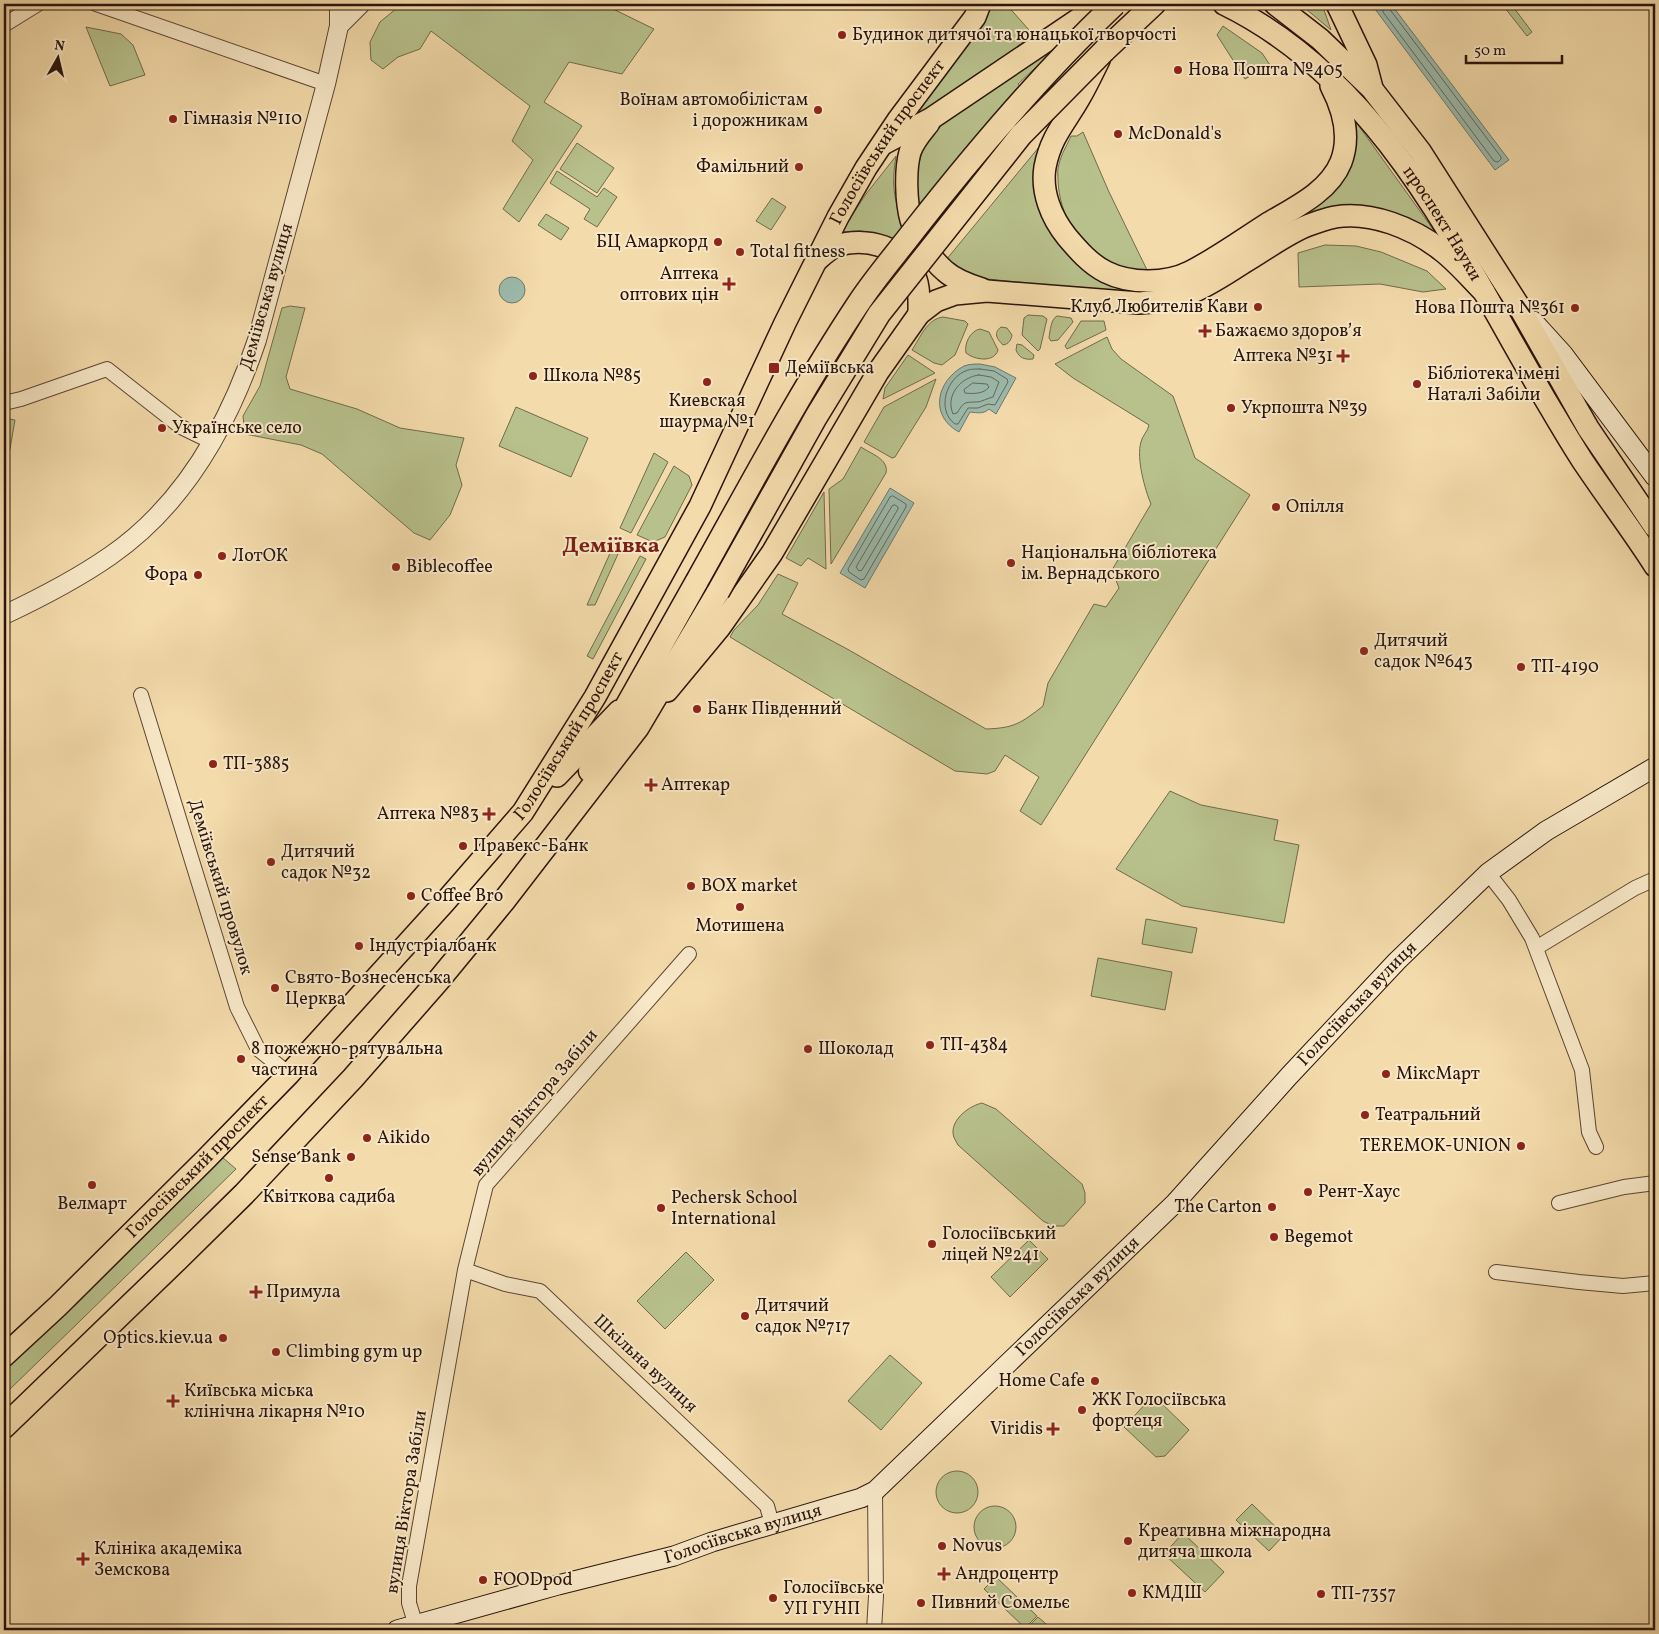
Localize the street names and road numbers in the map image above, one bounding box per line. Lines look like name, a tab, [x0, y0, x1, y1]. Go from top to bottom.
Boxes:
street label: Голосіївський проспект	[824, 54, 951, 229]
street label: проспект Науки	[1396, 161, 1488, 286]
street label: Деміївська вулиця	[234, 221, 300, 373]
street label: Голосіївський проспект	[508, 647, 630, 826]
street label: Деміївський провулок	[181, 796, 259, 978]
street label: Голосіївська вулиця	[1292, 936, 1422, 1072]
street label: вулиця Віктора Забіли	[466, 1024, 604, 1182]
street label: Голосіївський проспект	[120, 1089, 275, 1244]
street label: Голосіївська вулиця	[1010, 1231, 1145, 1362]
street label: Шкільна вулиця	[587, 1309, 703, 1419]
street label: вулиця Віктора Забіли	[380, 1409, 434, 1595]
street label: Голосіївська вулиця	[662, 1498, 825, 1570]

